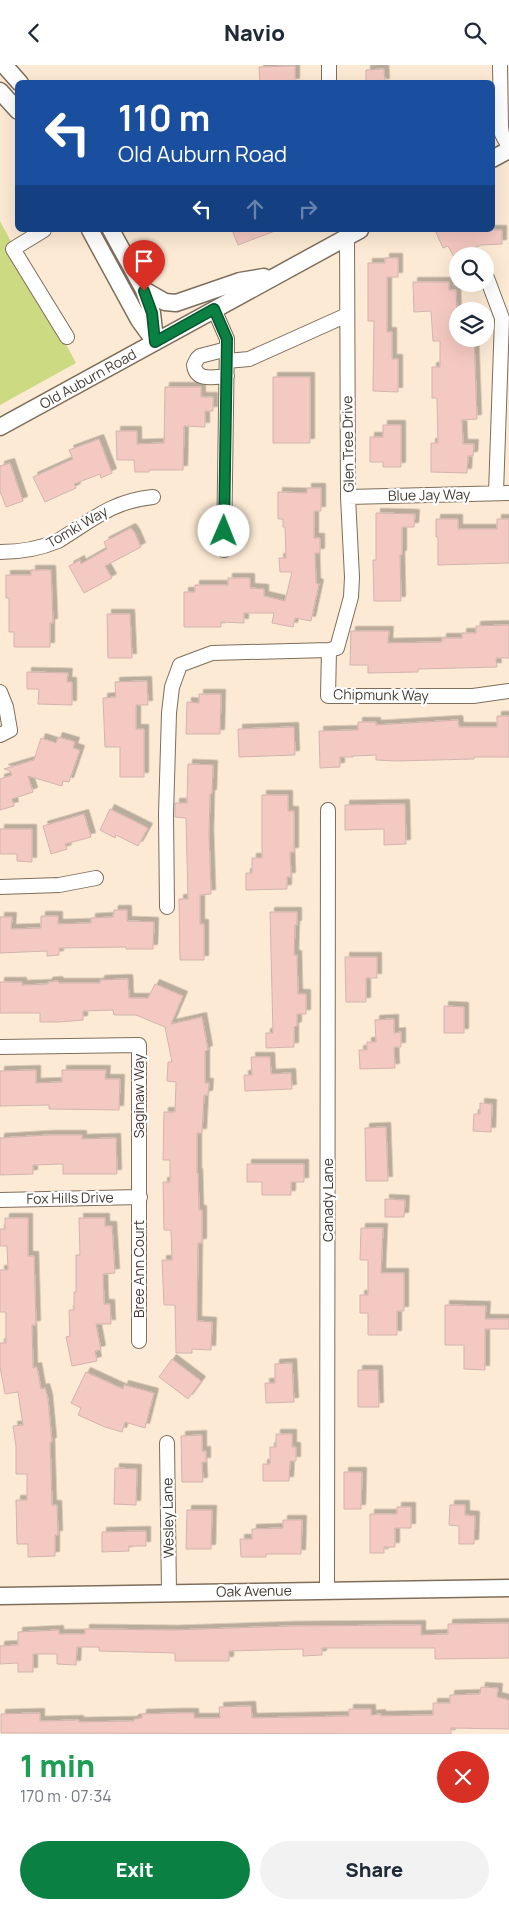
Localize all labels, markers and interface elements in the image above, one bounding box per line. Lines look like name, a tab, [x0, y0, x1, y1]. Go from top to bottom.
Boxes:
text: Navio	[224, 18, 285, 48]
icon: back	[20, 19, 48, 47]
icon: search	[461, 19, 489, 47]
text: 110 m	[118, 94, 210, 142]
icon: left	[35, 100, 100, 165]
text: Old Auburn Road	[118, 139, 287, 169]
icon: left	[188, 195, 216, 223]
icon: ahead	[241, 195, 269, 223]
icon: right	[294, 195, 322, 223]
pin	[123, 240, 165, 291]
icon: arrive	[130, 247, 158, 275]
map controls	[449, 247, 494, 347]
button: search	[449, 247, 494, 292]
button: layers	[449, 302, 494, 347]
street label: Old Auburn Road	[36, 344, 139, 413]
street label: Glen Tree Drive	[337, 396, 358, 493]
street label: Blue Jay Way	[388, 484, 471, 505]
street label: Tomki Way	[43, 501, 111, 552]
position arrow	[197, 504, 249, 556]
street label: Chipmunk Way	[333, 684, 429, 705]
street label: Saginaw Way	[129, 1053, 148, 1138]
street label: Canady Lane	[318, 1158, 337, 1242]
street label: Fox Hills Drive	[26, 1187, 114, 1208]
street label: Bree Ann Court	[129, 1220, 148, 1318]
street label: Wesley Lane	[157, 1478, 178, 1559]
street label: Oak Avenue	[216, 1580, 292, 1601]
text: 1 min	[20, 1745, 95, 1786]
button: close	[437, 1751, 489, 1803]
text: 170 m · 07:34	[20, 1785, 112, 1807]
button: Exit	[20, 1841, 250, 1899]
button: Share	[260, 1841, 489, 1899]

